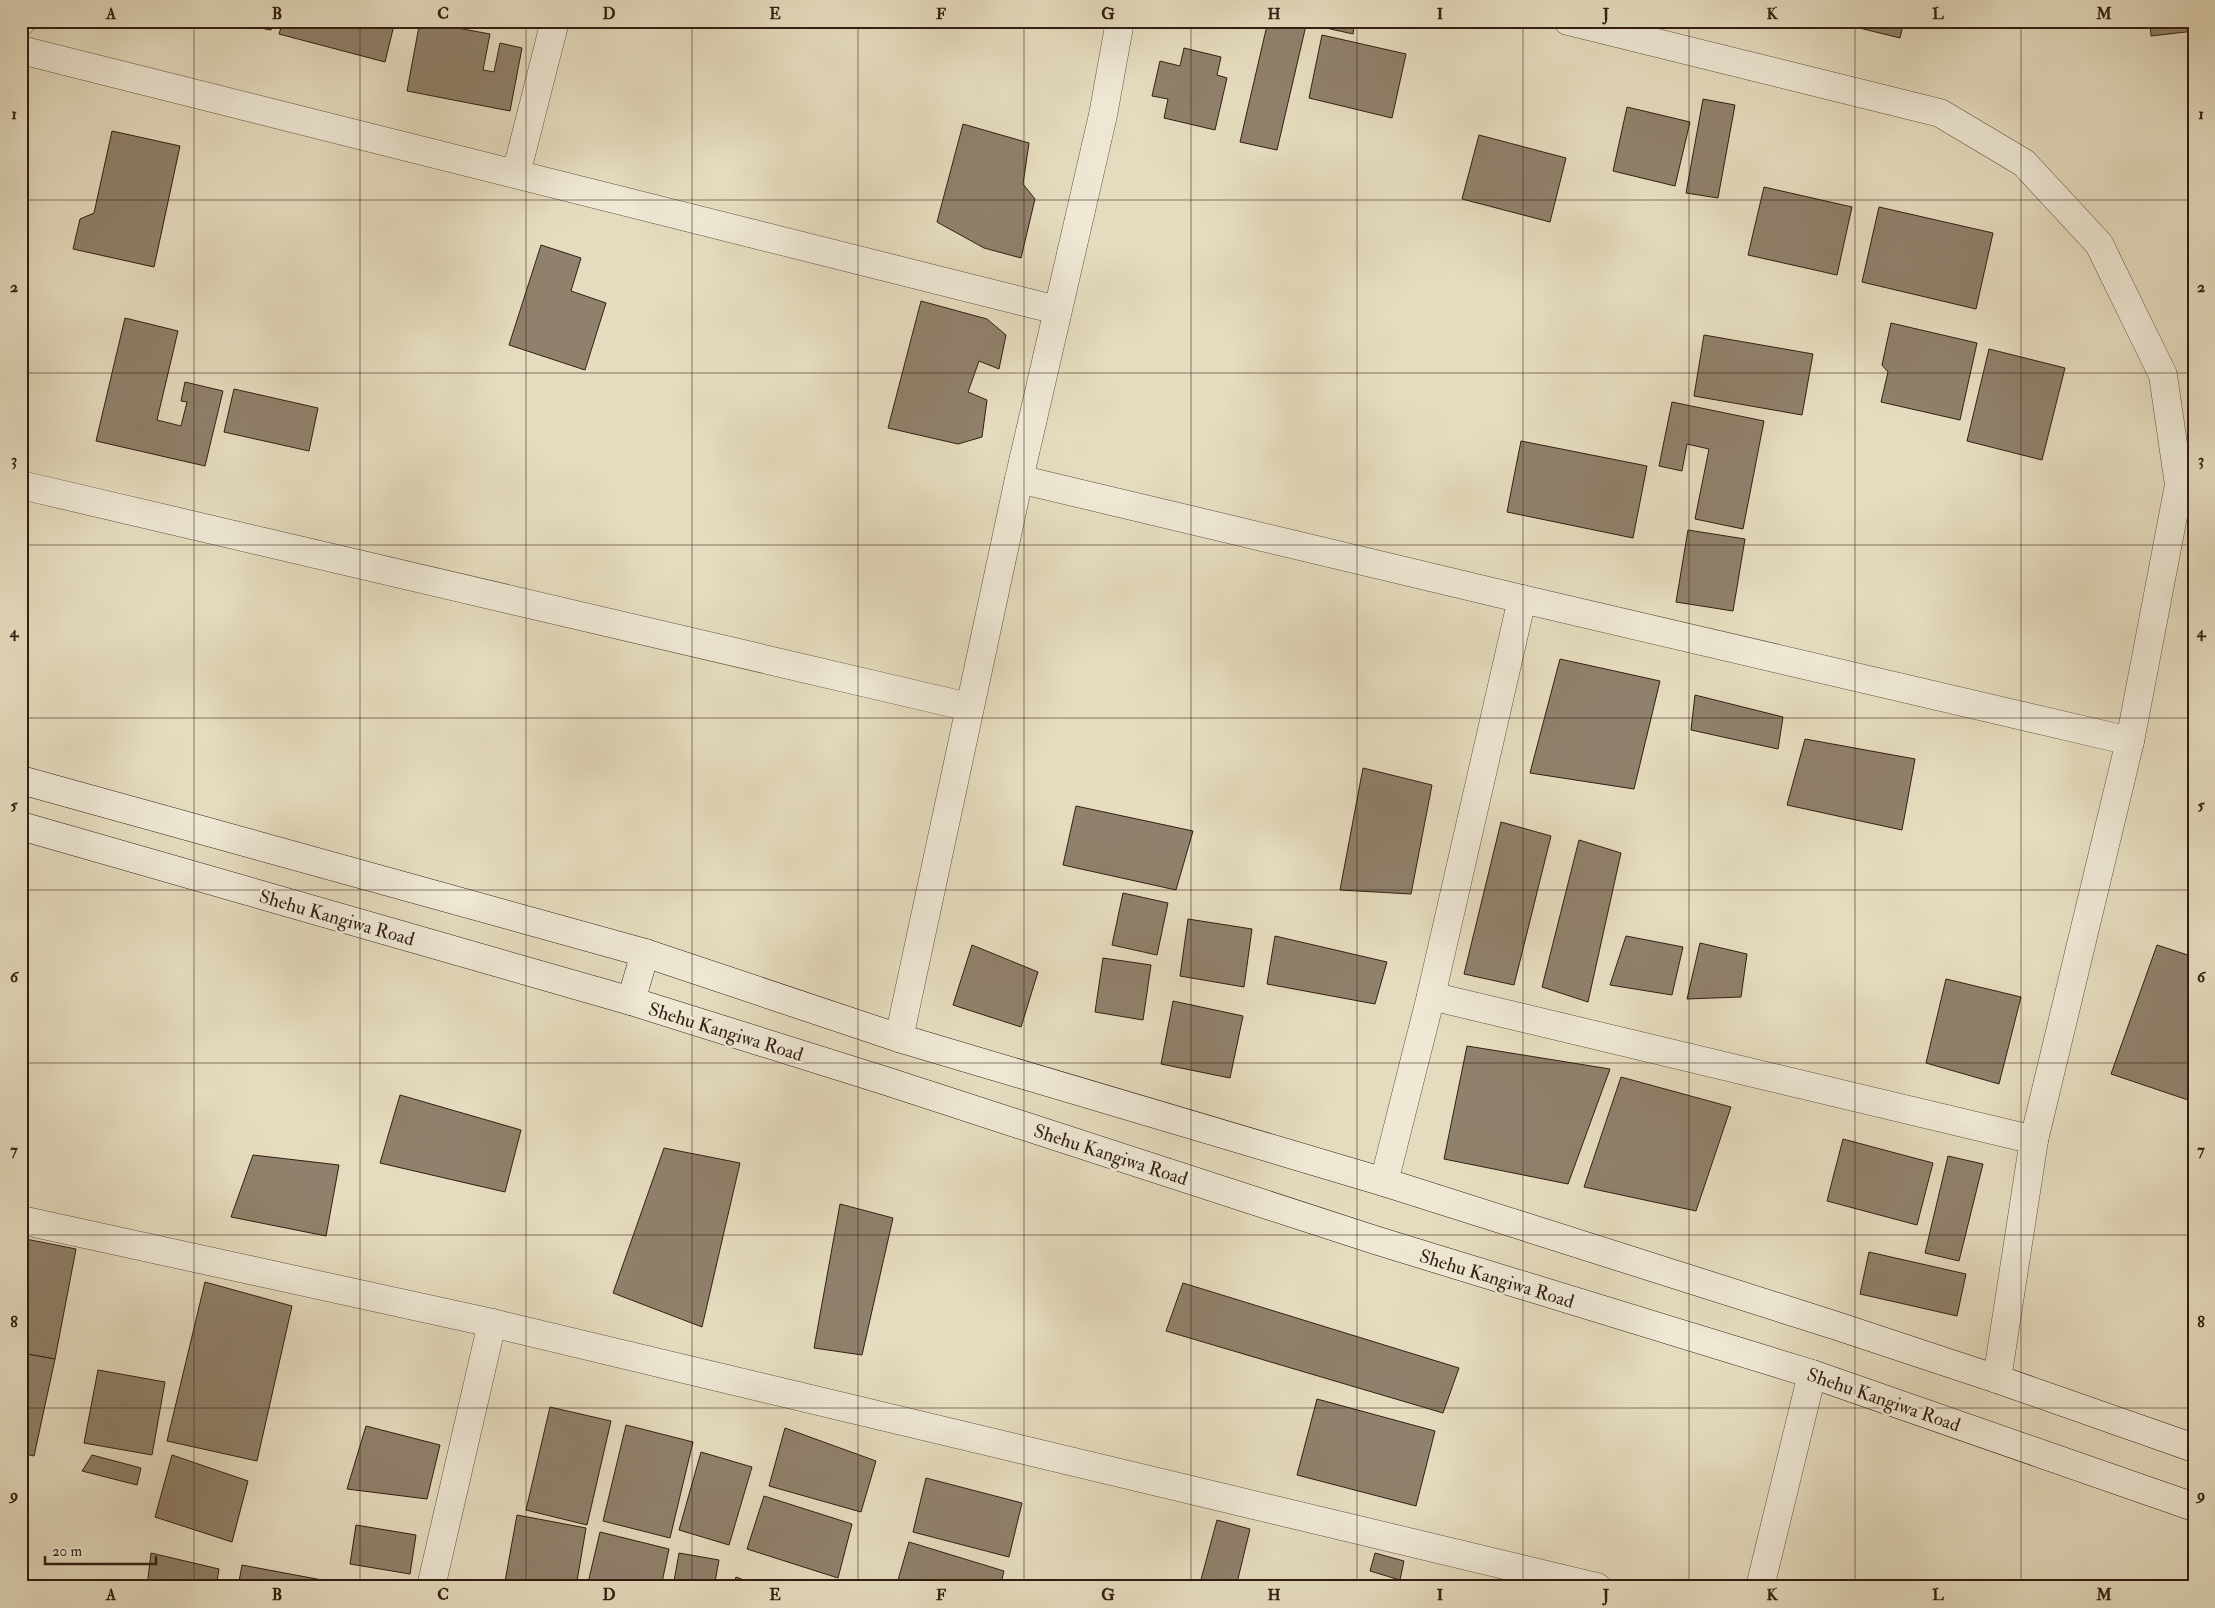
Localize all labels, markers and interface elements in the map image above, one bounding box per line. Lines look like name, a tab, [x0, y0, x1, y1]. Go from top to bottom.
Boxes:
text: A	[105, 4, 117, 24]
text: B	[272, 4, 282, 24]
text: C	[437, 4, 449, 24]
text: D	[602, 4, 616, 24]
text: E	[769, 4, 781, 24]
text: F	[936, 4, 946, 24]
text: G	[1101, 4, 1115, 24]
text: H	[1267, 4, 1281, 24]
text: I	[1437, 4, 1444, 24]
text: J	[1602, 4, 1610, 25]
text: K	[1766, 4, 1778, 24]
text: L	[1932, 4, 1944, 24]
text: M	[2095, 4, 2112, 24]
text: 1	[11, 104, 17, 124]
text: 1	[2198, 104, 2204, 124]
text: 2	[10, 277, 18, 297]
text: 2	[2197, 277, 2205, 297]
text: 3	[11, 450, 17, 470]
text: 3	[2198, 450, 2204, 470]
text: 4	[9, 622, 20, 642]
text: 4	[2196, 622, 2207, 642]
text: 5	[10, 795, 18, 815]
text: 5	[2197, 795, 2205, 815]
street label: Shehu Kangiwa Road	[256, 884, 418, 952]
text: 6	[10, 967, 20, 987]
text: 6	[2197, 967, 2207, 987]
street label: Shehu Kangiwa Road	[645, 997, 807, 1067]
street label: Shehu Kangiwa Road	[1031, 1119, 1191, 1191]
text: 7	[10, 1140, 18, 1160]
text: 7	[2197, 1140, 2205, 1160]
street label: Shehu Kangiwa Road	[1416, 1244, 1578, 1314]
text: 8	[10, 1312, 18, 1332]
text: 8	[2197, 1312, 2205, 1332]
street label: Shehu Kangiwa Road	[1804, 1362, 1964, 1438]
text: 9	[8, 1485, 18, 1505]
text: 9	[2195, 1485, 2205, 1505]
scale bar	[45, 1533, 156, 1565]
text: 20 m	[52, 1542, 82, 1561]
text: A	[105, 1585, 117, 1605]
text: B	[272, 1585, 282, 1605]
text: C	[437, 1585, 449, 1605]
text: D	[602, 1585, 616, 1605]
text: E	[769, 1585, 781, 1605]
text: F	[936, 1585, 946, 1605]
text: G	[1101, 1585, 1115, 1605]
text: H	[1267, 1585, 1281, 1605]
text: I	[1437, 1585, 1444, 1605]
text: J	[1602, 1585, 1610, 1606]
text: K	[1766, 1585, 1778, 1605]
text: L	[1932, 1585, 1944, 1605]
text: M	[2095, 1585, 2112, 1605]

